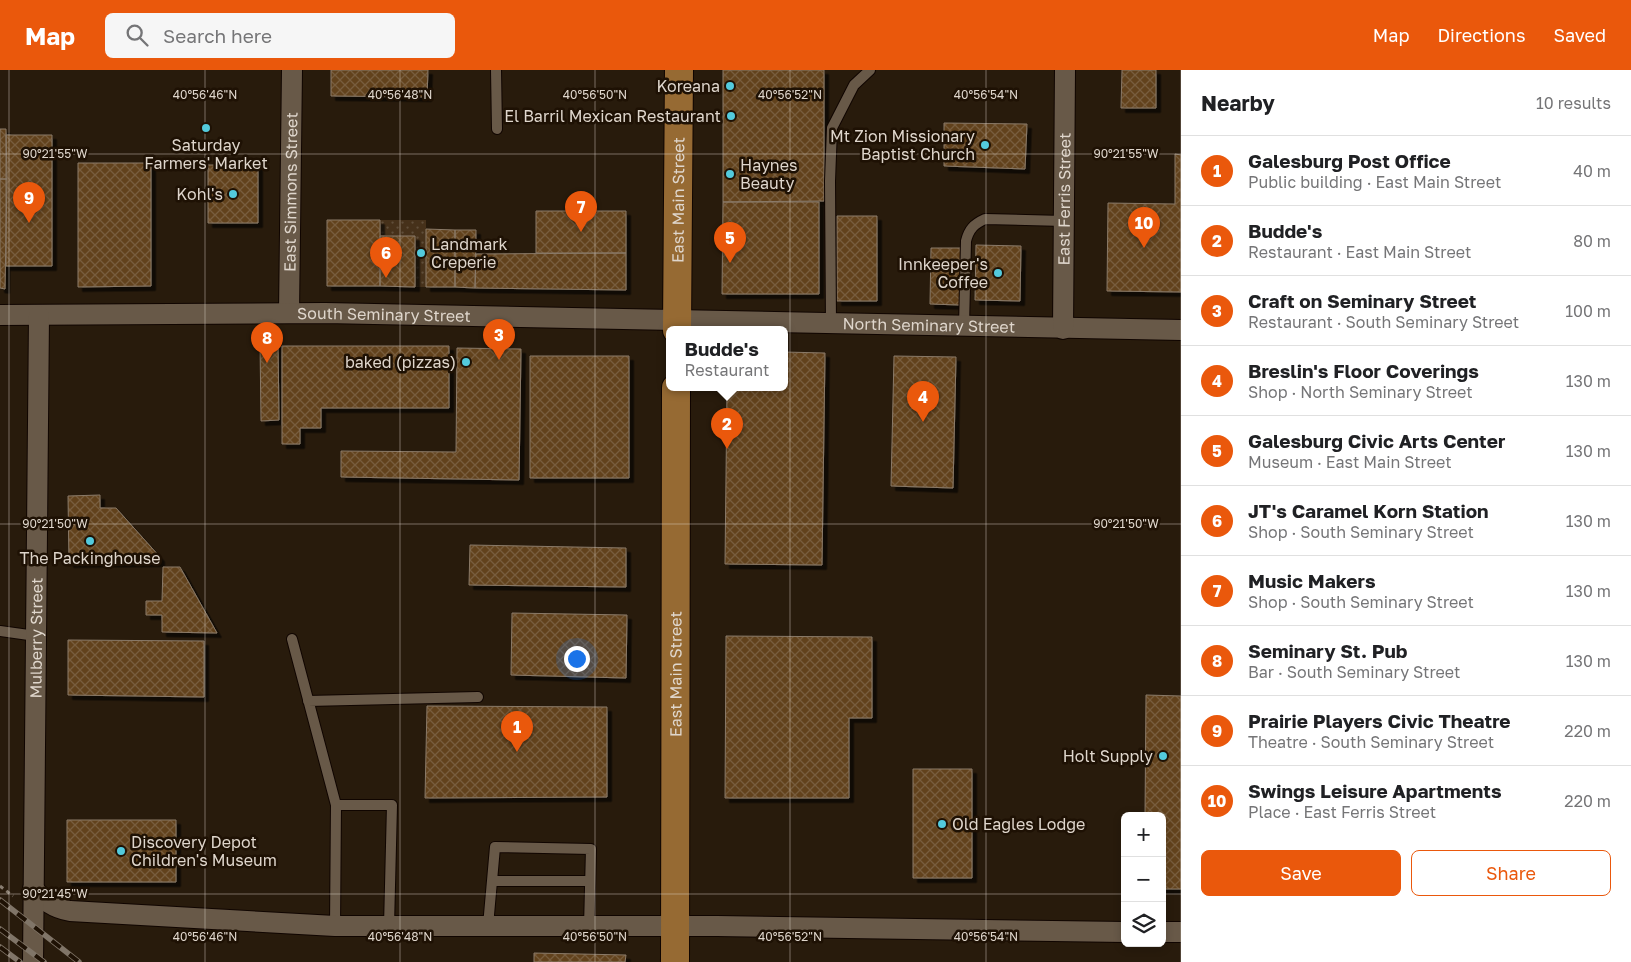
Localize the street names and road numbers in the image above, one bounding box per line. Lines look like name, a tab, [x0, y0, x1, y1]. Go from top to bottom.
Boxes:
street label: East Simmons Street	[280, 112, 301, 272]
street label: East Ferris Street	[1053, 132, 1075, 266]
street label: East Main Street	[668, 137, 688, 263]
street label: South Seminary Street	[297, 303, 471, 326]
street label: North Seminary Street	[842, 313, 1015, 337]
street label: Mulberry Street	[25, 577, 47, 699]
street label: East Main Street	[665, 611, 686, 737]

